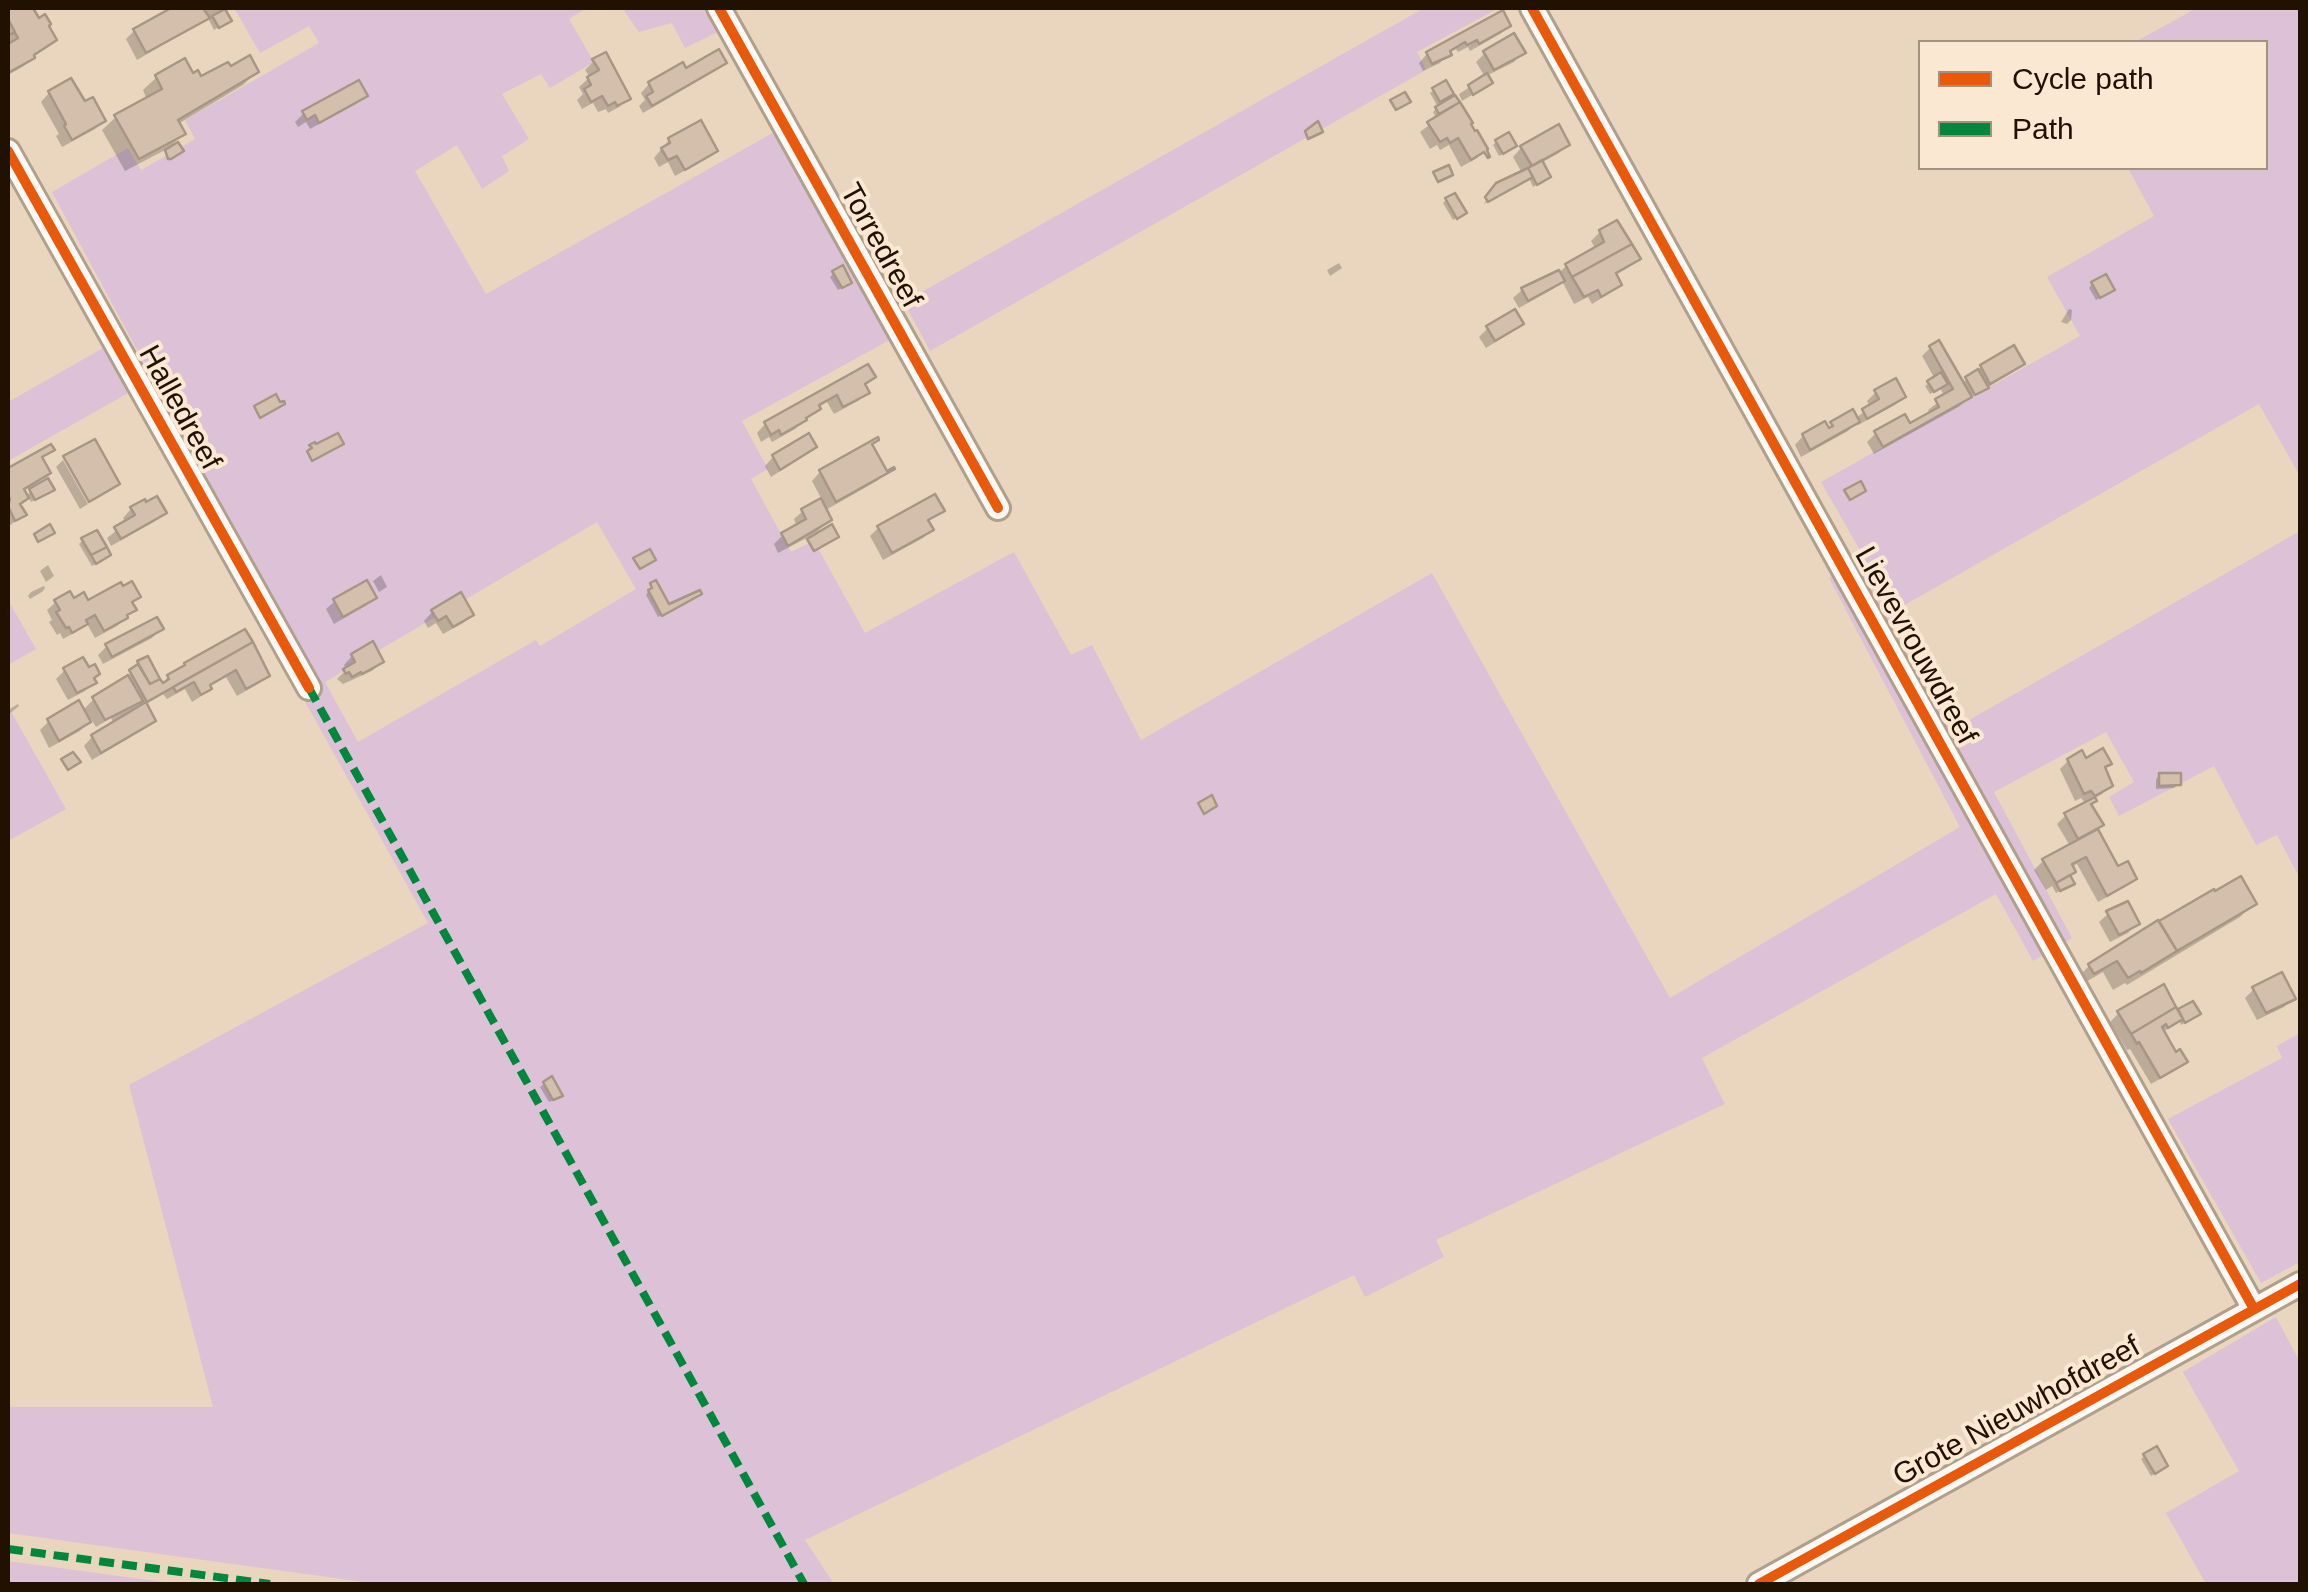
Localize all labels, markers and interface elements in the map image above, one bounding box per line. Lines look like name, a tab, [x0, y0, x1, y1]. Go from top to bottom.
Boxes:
legend	[1918, 40, 2268, 170]
text: Cycle path	[2012, 62, 2154, 95]
text: Path	[2012, 112, 2074, 145]
street label: Torredreef	[831, 177, 929, 315]
street label: Halledreef	[130, 339, 228, 477]
street label: Lievevrouwdreef	[1846, 541, 1984, 751]
street label: Grote Nieuwhofdreef	[1887, 1329, 2147, 1495]

